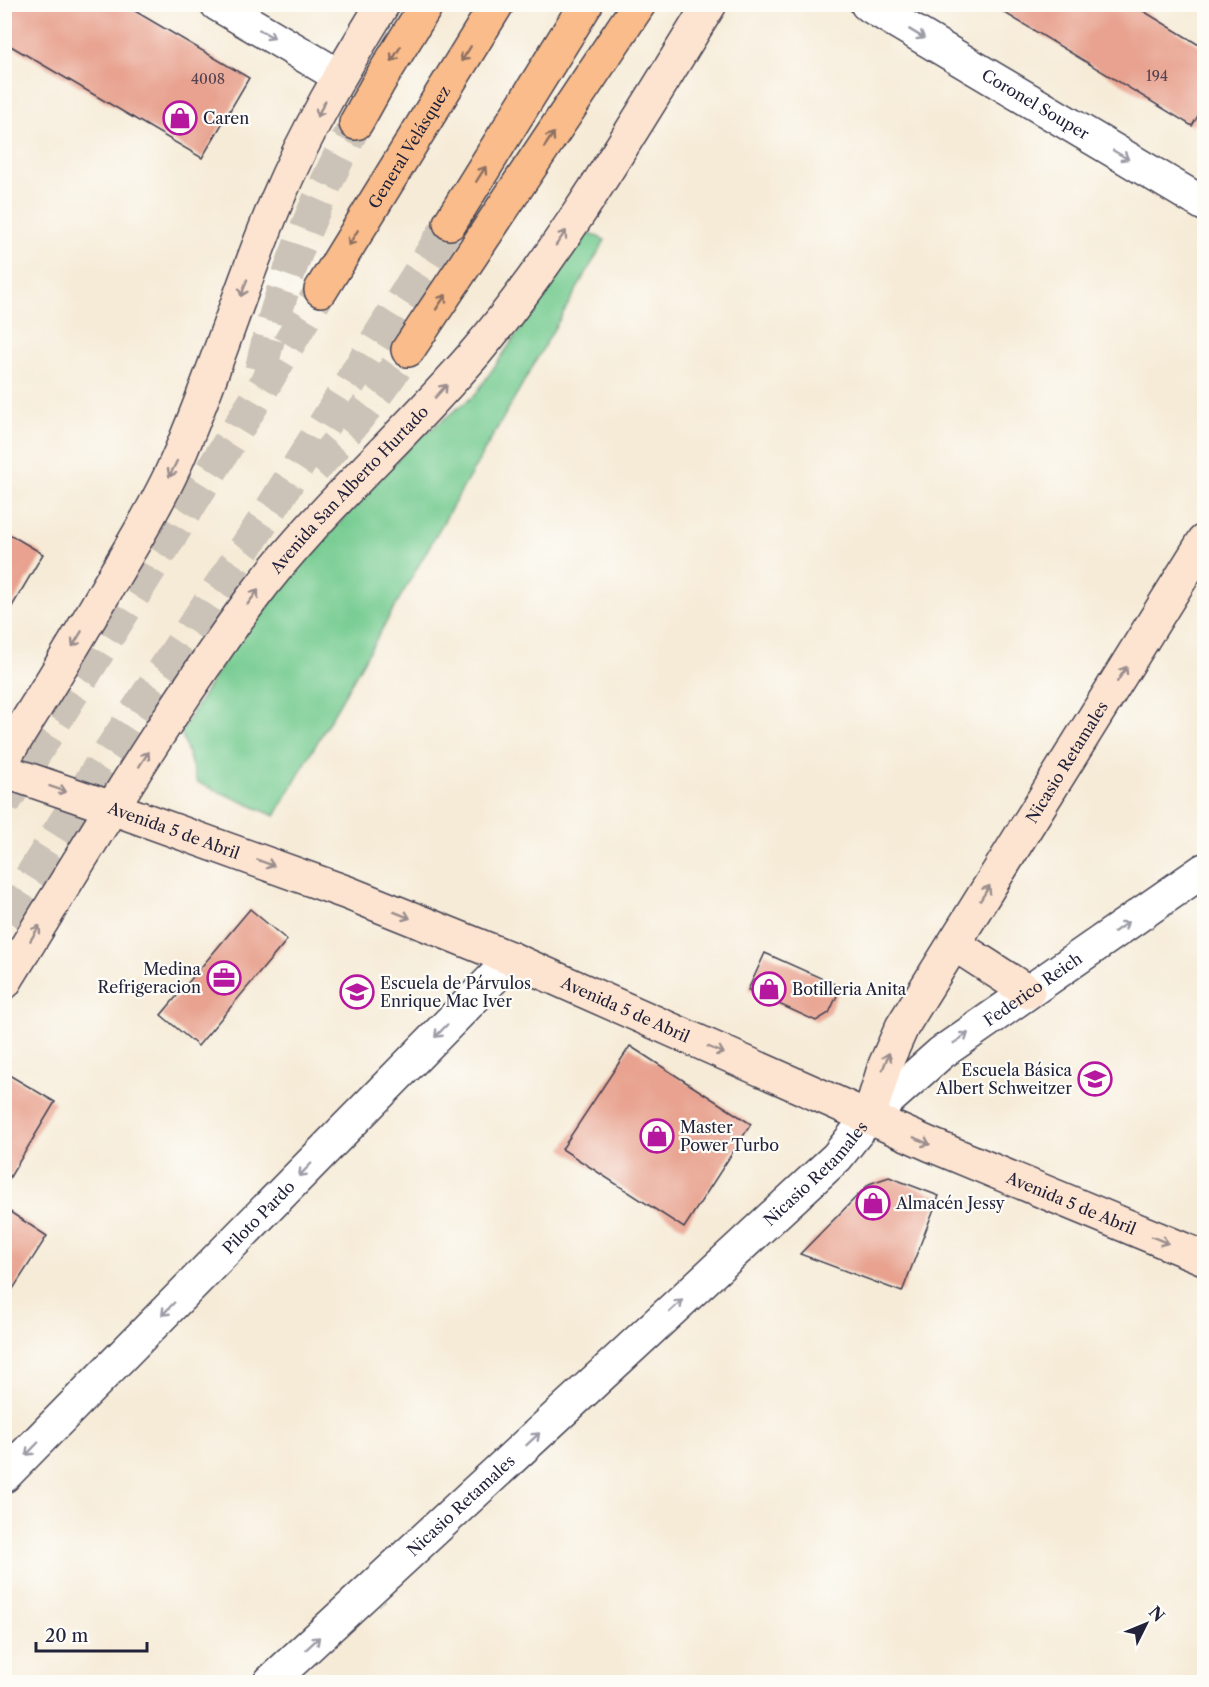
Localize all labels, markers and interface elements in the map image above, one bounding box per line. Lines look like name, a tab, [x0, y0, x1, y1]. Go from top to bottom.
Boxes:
one-way arrow	[258, 28, 275, 40]
one-way arrow	[908, 29, 925, 41]
one-way arrow	[389, 45, 401, 62]
one-way arrow	[459, 45, 471, 62]
street label: Coronel Souper	[978, 64, 1093, 144]
house number: 194	[1146, 67, 1168, 85]
house number: 4008	[191, 70, 225, 88]
street label: General Velásquez	[364, 82, 454, 212]
shop icon: Caren	[162, 100, 198, 136]
one-way arrow	[315, 100, 327, 117]
place label: Caren	[203, 108, 249, 128]
one-way arrow	[543, 132, 555, 148]
one-way arrow	[1112, 149, 1129, 161]
one-way arrow	[474, 165, 487, 182]
one-way arrow	[346, 229, 358, 246]
one-way arrow	[555, 230, 567, 247]
one-way arrow	[237, 278, 248, 297]
one-way arrow	[435, 294, 447, 311]
one-way arrow	[433, 384, 447, 399]
street label: Avenida San Alberto Hurtado	[265, 401, 433, 578]
one-way arrow	[166, 460, 178, 478]
one-way arrow	[247, 590, 260, 606]
one-way arrow	[71, 630, 83, 647]
one-way arrow	[1115, 666, 1128, 683]
street label: Nicasio Retamales	[1021, 697, 1112, 827]
one-way arrow	[138, 751, 150, 767]
one-way arrow	[48, 785, 67, 796]
street label: Avenida 5 de Abril	[104, 797, 243, 863]
one-way arrow	[256, 858, 275, 869]
one-way arrow	[979, 885, 992, 902]
one-way arrow	[393, 910, 411, 921]
one-way arrow	[1113, 921, 1129, 933]
one-way arrow	[30, 925, 42, 942]
street label: Federico Reich	[980, 948, 1086, 1030]
place label: Medina Refrigeracion	[98, 959, 202, 997]
office icon: Medina Refrigeracion	[206, 960, 242, 996]
shop icon: Botilleria Anita	[751, 971, 787, 1007]
street label: Avenida 5 de Abril	[557, 972, 693, 1047]
place label: Escuela de Párvulos Enrique Mac Iver	[380, 973, 531, 1011]
school or university icon: Escuela de Párvulos Enrique Mac Iver	[339, 974, 375, 1010]
place label: Botilleria Anita	[792, 979, 907, 999]
one-way arrow	[434, 1024, 449, 1039]
one-way arrow	[953, 1032, 969, 1045]
one-way arrow	[707, 1045, 725, 1056]
one-way arrow	[882, 1053, 893, 1071]
place label: Escuela Básica Albert Schweitzer	[935, 1060, 1073, 1098]
school or university icon: Escuela Básica Albert Schweitzer	[1077, 1061, 1113, 1097]
place label: Master Power Turbo	[680, 1117, 779, 1155]
street label: Nicasio Retamales	[759, 1117, 872, 1230]
shop icon: Master Power Turbo	[639, 1118, 675, 1154]
one-way arrow	[913, 1136, 931, 1147]
one-way arrow	[297, 1163, 312, 1178]
street label: Avenida 5 de Abril	[1003, 1167, 1139, 1239]
street label: Piloto Pardo	[218, 1176, 299, 1258]
shop icon: Almacén Jessy	[855, 1185, 891, 1221]
place label: Almacén Jessy	[895, 1193, 1006, 1213]
one-way arrow	[1151, 1235, 1169, 1246]
one-way arrow	[668, 1299, 683, 1313]
one-way arrow	[161, 1302, 176, 1317]
one-way arrow	[525, 1432, 540, 1446]
one-way arrow	[24, 1441, 39, 1456]
street label: Nicasio Retamales	[403, 1451, 519, 1560]
north arrow	[1116, 1594, 1176, 1654]
text: N	[1145, 1602, 1169, 1626]
scale bar	[36, 1615, 147, 1653]
text: 20 m	[45, 1625, 89, 1647]
one-way arrow	[305, 1636, 320, 1650]

